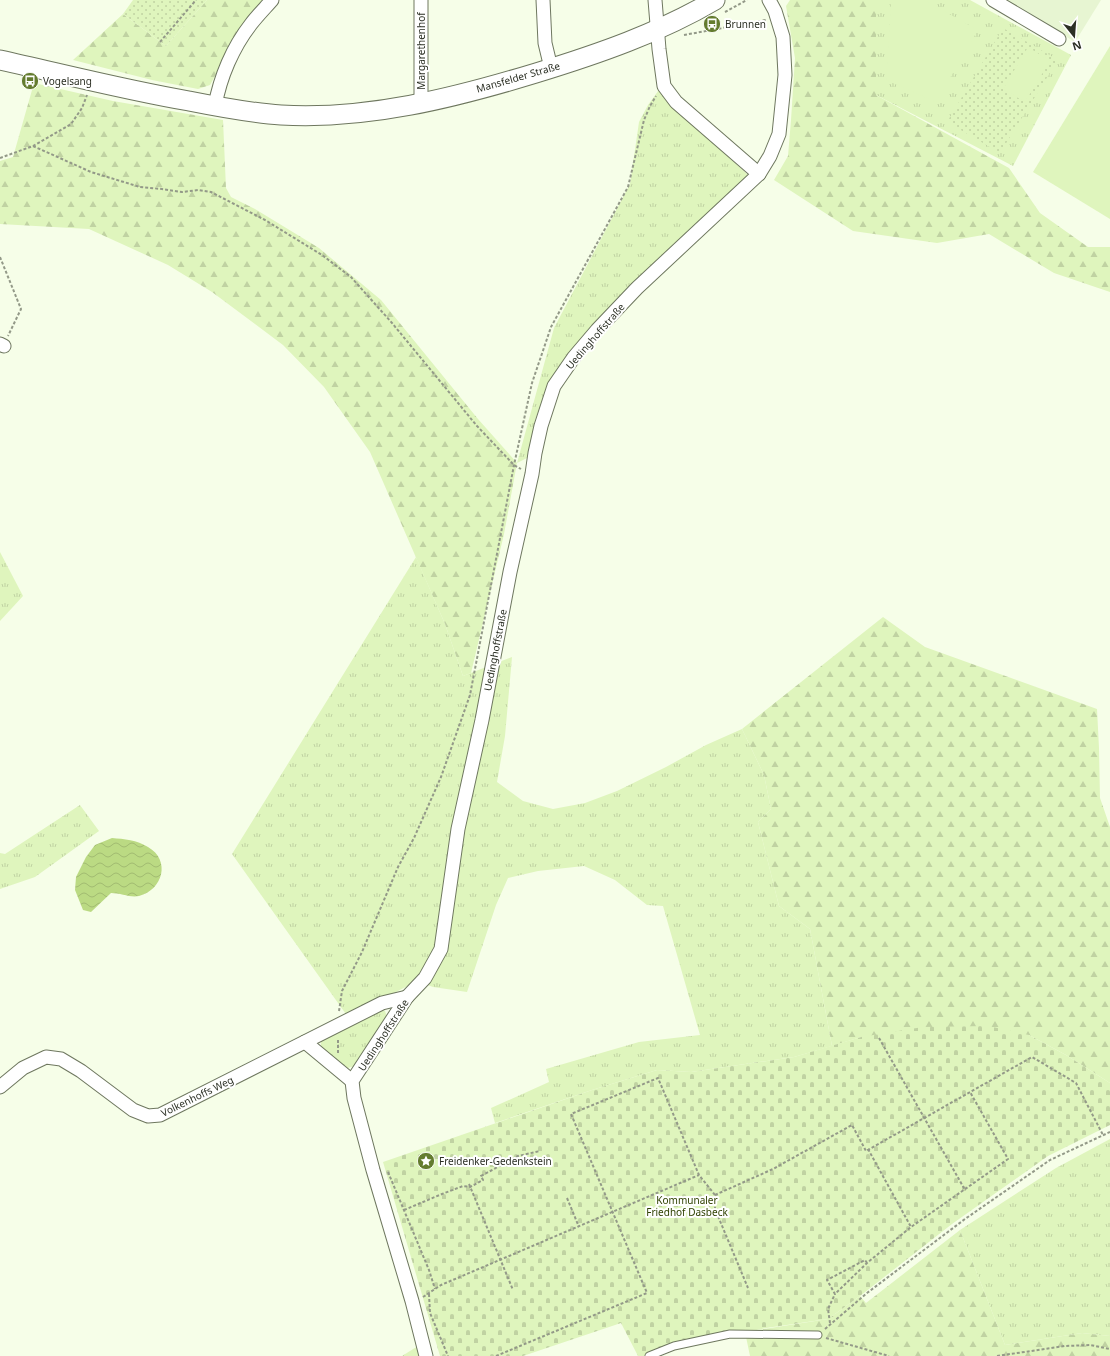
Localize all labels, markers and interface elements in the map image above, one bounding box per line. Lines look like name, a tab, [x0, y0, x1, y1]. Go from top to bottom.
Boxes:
street label: Margarethenhof	[414, 12, 428, 90]
bus stop icon: Brunnen	[702, 14, 722, 34]
north arrow	[1054, 16, 1094, 56]
place label: Brunnen	[725, 17, 766, 31]
text: N	[1071, 38, 1084, 55]
street label: Mansfelder Straße	[475, 58, 562, 96]
bus stop icon: Vogelsang	[20, 71, 40, 91]
place label: Vogelsang	[43, 74, 92, 88]
street label: Uedinghoffstraße	[562, 300, 628, 372]
street label: Uedinghoffstraße	[480, 608, 510, 692]
street label: Uedinghoffstraße	[355, 996, 412, 1074]
street label: Volkenhoffs Weg	[158, 1072, 236, 1120]
place icon: Freidenker-Gedenkstein	[416, 1151, 436, 1171]
place label: Freidenker-Gedenkstein	[439, 1154, 552, 1168]
park label: Kommunaler Friedhof Dasbeck	[646, 1193, 728, 1219]

